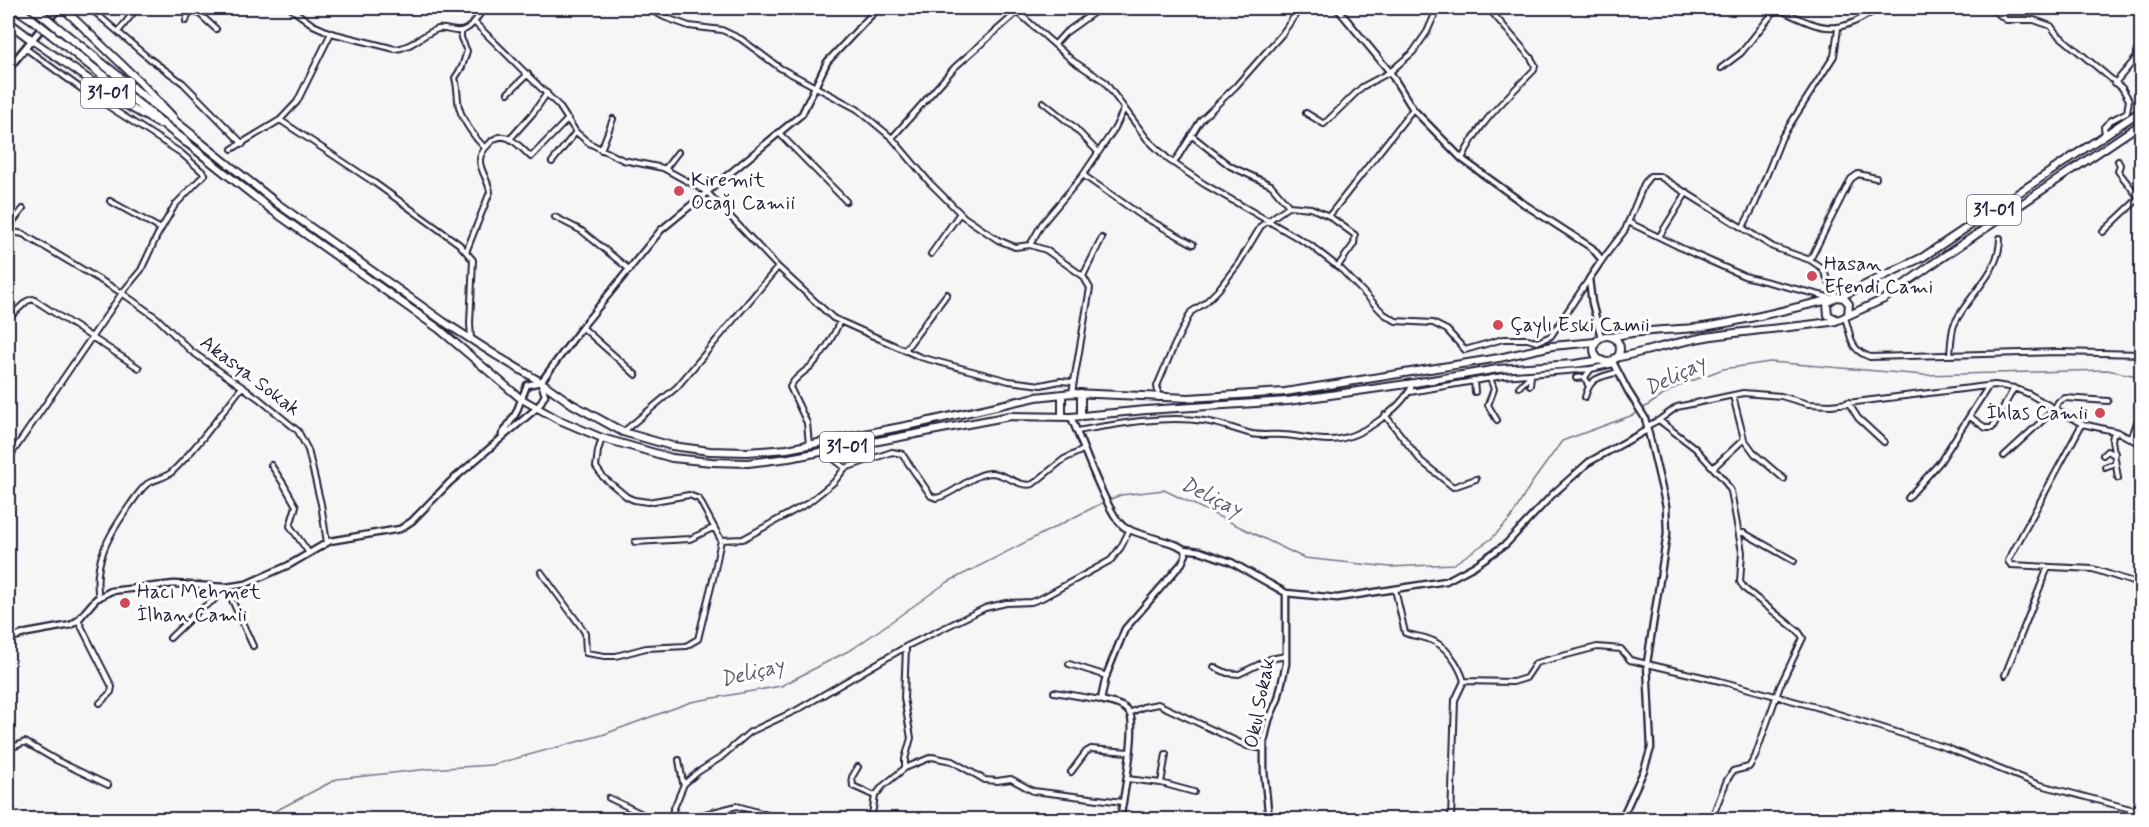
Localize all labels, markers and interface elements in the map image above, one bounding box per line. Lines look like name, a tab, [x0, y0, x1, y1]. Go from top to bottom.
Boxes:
road number: 31-01	[81, 78, 135, 108]
place label: Kiremit Ocağı Camii	[691, 167, 795, 217]
marker: Kiremit Ocağı Camii	[672, 184, 686, 198]
road number: 31-01	[1967, 195, 2021, 225]
place label: Hasan Efendi Cami	[1824, 251, 1933, 301]
marker: Hasan Efendi Cami	[1805, 269, 1819, 283]
place label: Çaylı Eski Camii	[1510, 312, 1650, 339]
marker: Çaylı Eski Camii	[1491, 318, 1505, 332]
street label: Akasya Sokak	[194, 329, 306, 423]
water label: Deliçay	[1640, 348, 1712, 403]
place label: İhlas Camii	[1986, 400, 2088, 427]
marker: İhlas Camii	[2093, 406, 2107, 420]
road number: 31-01	[820, 432, 874, 462]
water label: Deliçay	[1176, 470, 1248, 525]
place label: Hacı Mehmet İlhan Camii	[137, 579, 261, 629]
marker: Hacı Mehmet İlhan Camii	[118, 596, 132, 610]
water label: Deliçay	[717, 651, 789, 694]
street label: Okul Sokak	[1238, 655, 1282, 751]

